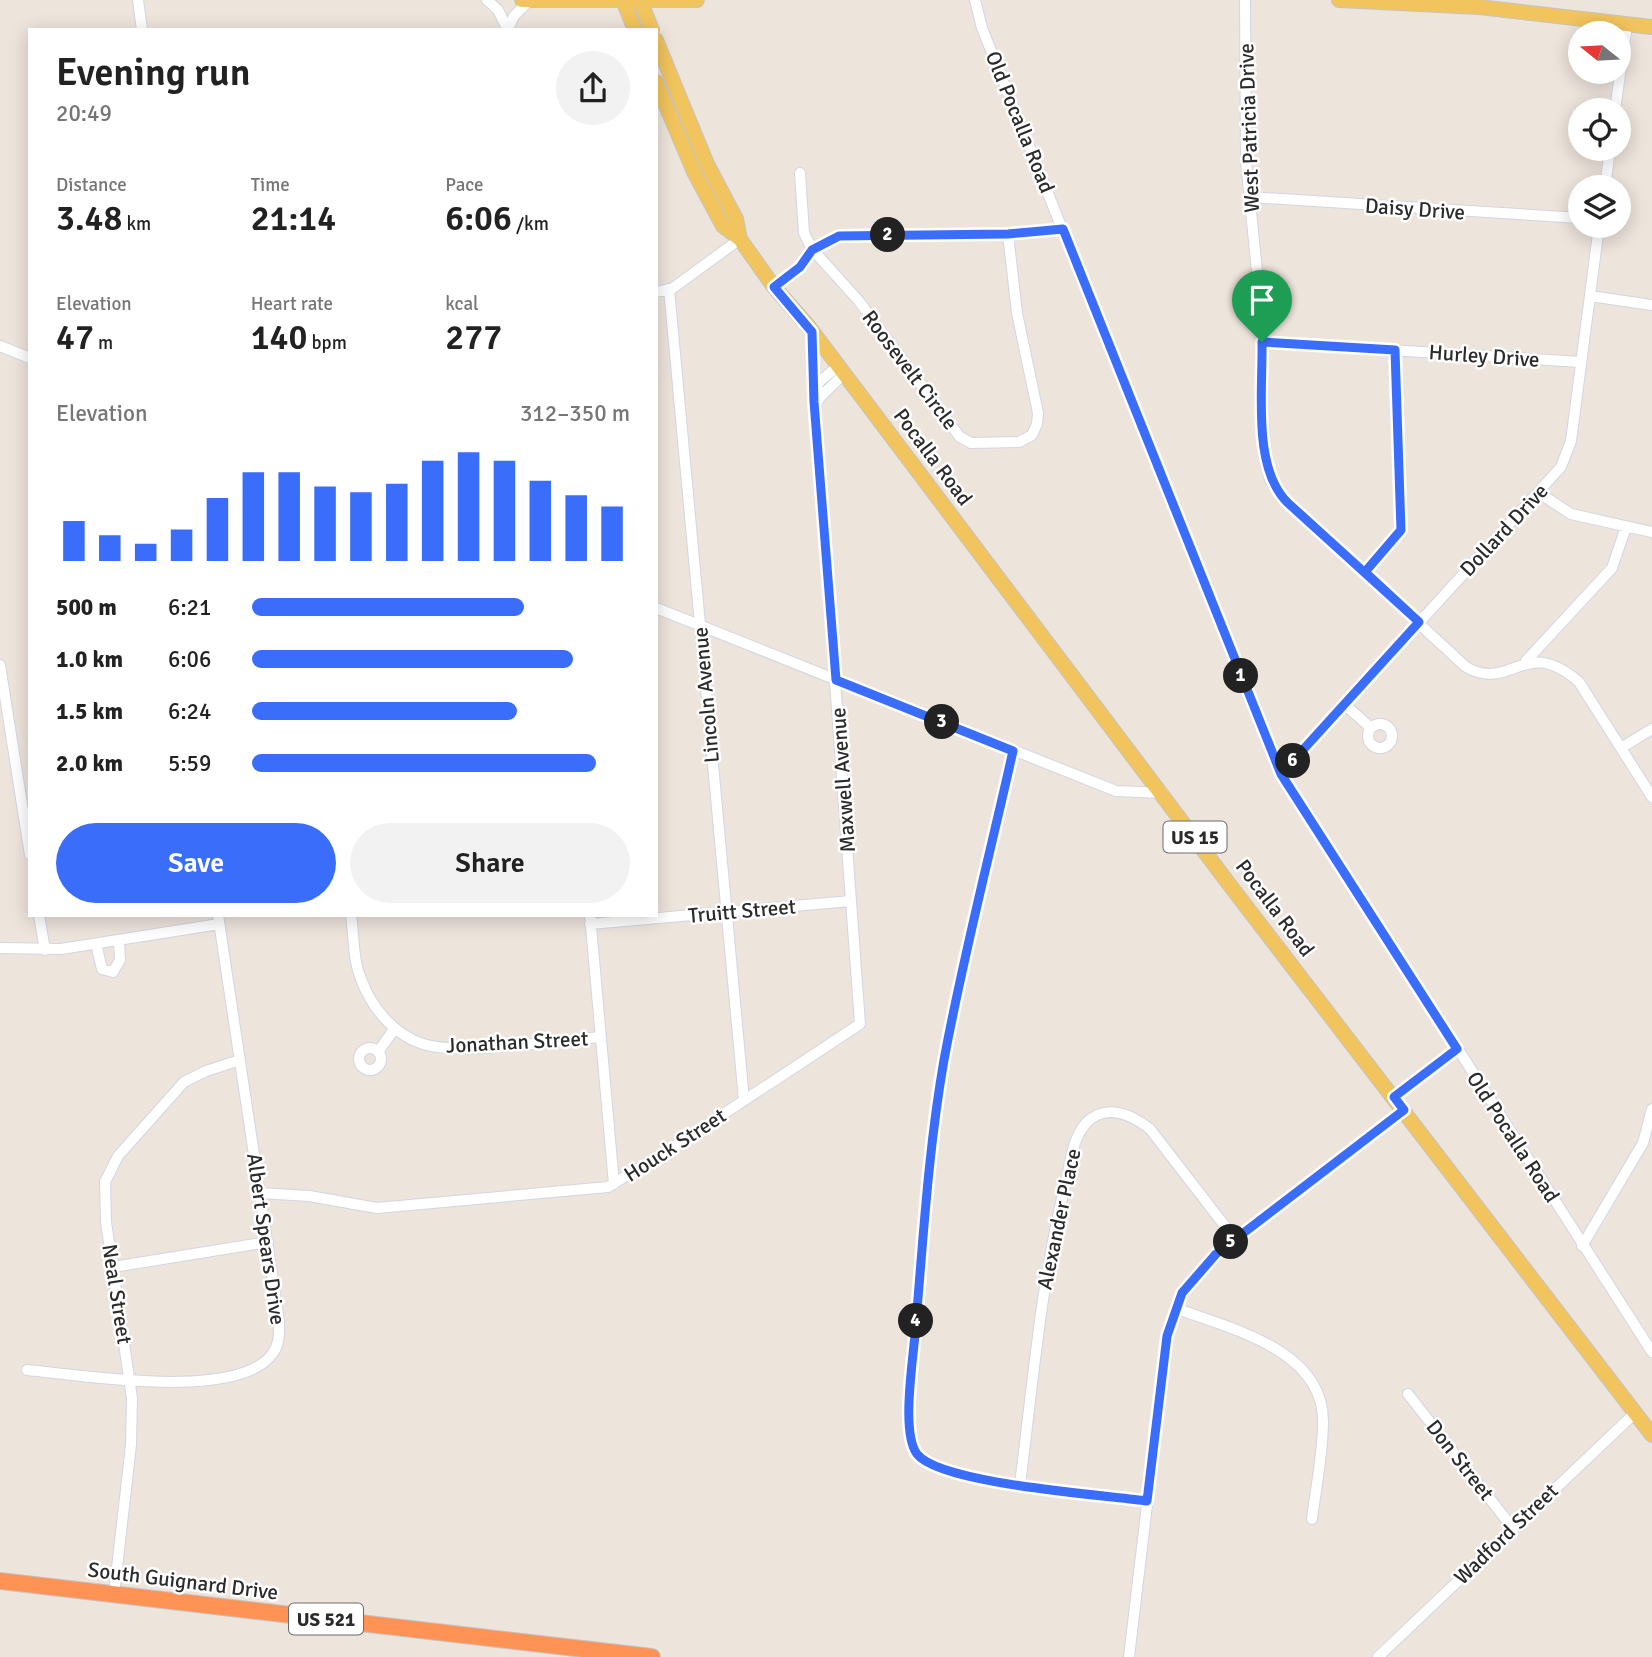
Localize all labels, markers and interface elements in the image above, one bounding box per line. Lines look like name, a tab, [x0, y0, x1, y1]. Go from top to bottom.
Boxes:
north arrow	[1568, 21, 1631, 84]
map controls	[1568, 21, 1631, 238]
street label: West Patricia Drive	[1233, 43, 1265, 213]
street label: Old Pocalla Road	[980, 47, 1060, 197]
text: Evening run	[56, 49, 250, 96]
button: share	[556, 51, 630, 125]
button: locate	[1568, 98, 1631, 161]
text: 20:49	[56, 99, 112, 128]
text: Distance	[56, 173, 127, 197]
text: Time	[251, 173, 290, 197]
text: Pace	[445, 173, 484, 197]
button: layers	[1568, 175, 1631, 238]
street label: Daisy Drive	[1364, 193, 1466, 225]
text: 3.48	[56, 197, 122, 240]
text: 21:14	[251, 197, 336, 240]
text: 6:06	[445, 197, 512, 240]
text: km	[122, 212, 151, 236]
text: /km	[512, 212, 549, 236]
pin: 2	[870, 218, 906, 252]
text: 2	[882, 222, 893, 246]
pin	[1232, 270, 1292, 342]
icon: arrive	[1243, 281, 1281, 319]
text: Elevation	[56, 292, 132, 316]
text: Heart rate	[251, 292, 333, 316]
text: kcal	[445, 292, 479, 316]
street label: Roosevelt Circle	[857, 305, 963, 435]
text: 47	[56, 316, 94, 359]
text: 140	[251, 316, 307, 359]
text: 277	[445, 316, 502, 359]
text: m	[94, 331, 113, 355]
text: bpm	[307, 331, 347, 355]
street label: Hurley Drive	[1428, 339, 1540, 373]
text: Elevation	[56, 399, 148, 428]
text: 312–350 m	[520, 399, 630, 428]
street label: Pocalla Road	[888, 403, 978, 511]
street label: Dollard Drive	[1454, 478, 1554, 582]
text: 500 m	[56, 593, 117, 622]
text: 6:21	[168, 593, 211, 622]
street label: Lincoln Avenue	[687, 626, 725, 764]
text: 1.0 km	[56, 645, 123, 674]
text: 6:06	[168, 645, 211, 674]
pin: 1	[1224, 658, 1258, 694]
text: 1	[1235, 663, 1246, 687]
text: 1.5 km	[56, 697, 123, 726]
text: 6:24	[168, 697, 211, 726]
pin: 3	[925, 704, 960, 740]
street label: Maxwell Avenue	[825, 707, 861, 853]
text: 3	[936, 709, 947, 733]
pin: 6	[1276, 744, 1310, 778]
text: 6	[1287, 748, 1298, 772]
text: 2.0 km	[56, 749, 123, 778]
text: 5:59	[168, 749, 211, 778]
road number: US 15	[1164, 822, 1226, 852]
button: Save	[56, 823, 336, 903]
button: Share	[350, 823, 630, 903]
street label: Pocalla Road	[1230, 854, 1320, 962]
street label: Truitt Street	[687, 893, 797, 929]
street label: Jonathan Street	[445, 1025, 589, 1059]
street label: Old Pocalla Road	[1461, 1067, 1565, 1207]
street label: Houck Street	[619, 1102, 731, 1188]
street label: Alexander Place	[1031, 1146, 1087, 1292]
street label: Albert Spears Drive	[241, 1152, 291, 1326]
pin: 5	[1214, 1224, 1248, 1260]
text: 5	[1225, 1229, 1236, 1253]
street label: Neal Street	[96, 1242, 138, 1346]
pin: 4	[898, 1304, 934, 1338]
text: 4	[910, 1308, 921, 1332]
street label: Don Street	[1420, 1414, 1500, 1506]
street label: Wadford Street	[1449, 1478, 1563, 1590]
street label: South Guignard Drive	[86, 1556, 280, 1606]
road number: US 521	[289, 1604, 363, 1634]

